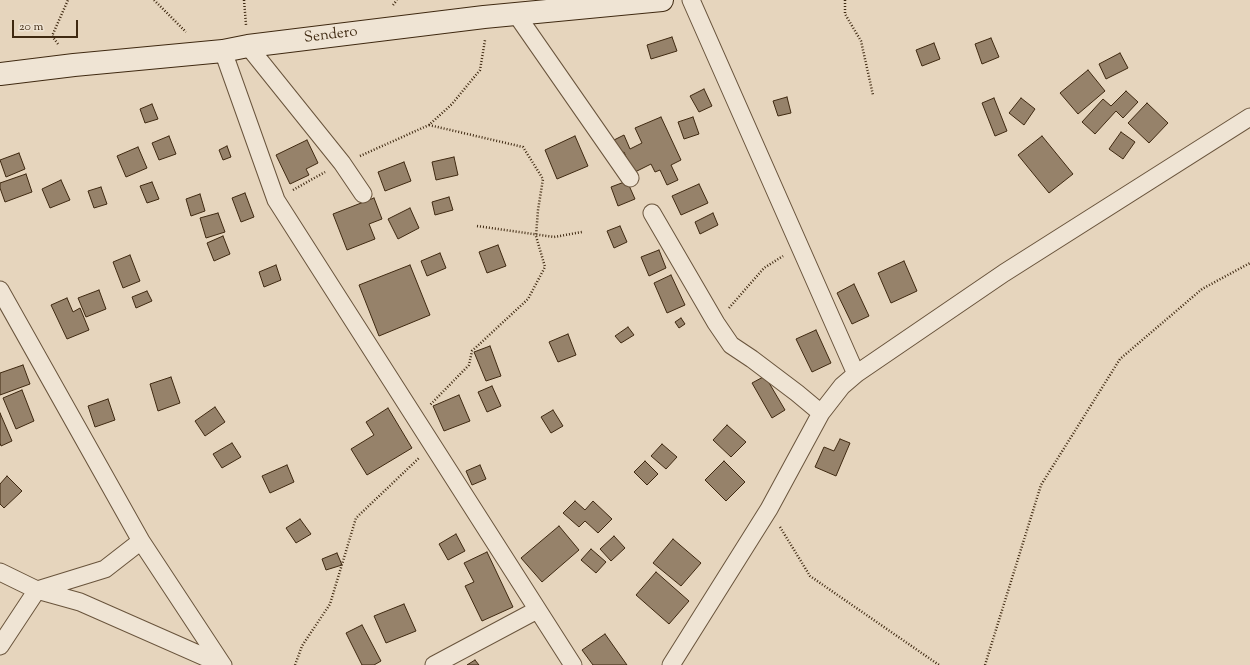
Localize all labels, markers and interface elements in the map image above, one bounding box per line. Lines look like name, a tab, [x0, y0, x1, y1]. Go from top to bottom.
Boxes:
scale bar	[14, 12, 80, 38]
text: 20 m	[19, 18, 43, 36]
street label: Sendero	[303, 24, 359, 48]

